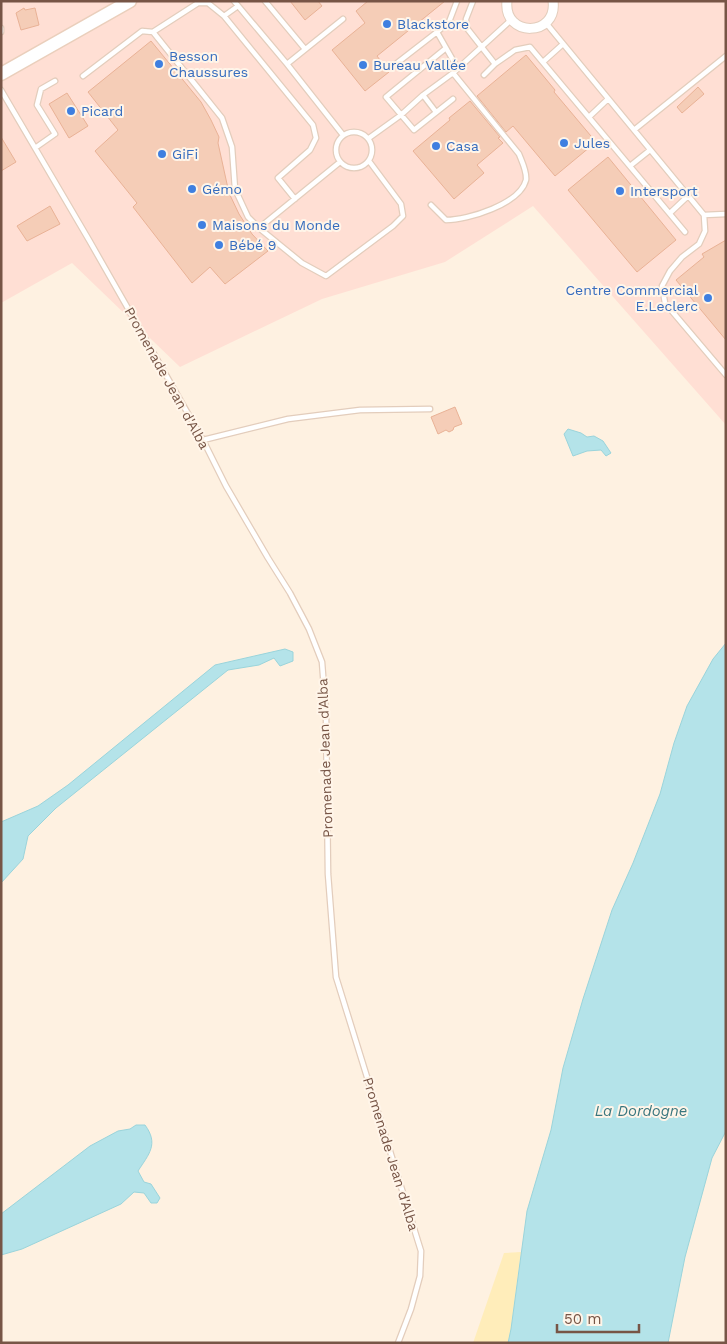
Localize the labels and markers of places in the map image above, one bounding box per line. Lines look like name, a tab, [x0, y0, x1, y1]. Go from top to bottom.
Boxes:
place label: Blackstore	[397, 16, 469, 32]
marker: Blackstore	[381, 18, 393, 30]
place label: Besson Chaussures	[169, 48, 248, 80]
place label: Bureau Vallée	[373, 57, 466, 73]
marker: Besson Chaussures	[153, 58, 165, 70]
marker: Bureau Vallée	[357, 59, 369, 71]
place label: Picard	[81, 103, 123, 119]
marker: Picard	[65, 105, 77, 117]
place label: Jules	[574, 135, 610, 151]
marker: Jules	[558, 137, 570, 149]
place label: Casa	[446, 138, 479, 154]
marker: Casa	[430, 140, 442, 152]
place label: GiFi	[172, 146, 198, 162]
marker: GiFi	[156, 148, 168, 160]
place label: Gémo	[202, 181, 242, 197]
marker: Gémo	[186, 183, 198, 195]
place label: Intersport	[630, 183, 698, 199]
marker: Intersport	[614, 185, 626, 197]
place label: Maisons du Monde	[212, 217, 340, 233]
marker: Maisons du Monde	[196, 219, 208, 231]
place label: Bébé 9	[229, 237, 277, 253]
marker: Bébé 9	[213, 239, 225, 251]
place label: Centre Commercial E.Leclerc	[566, 282, 699, 314]
marker: Centre Commercial E.Leclerc	[702, 292, 714, 304]

